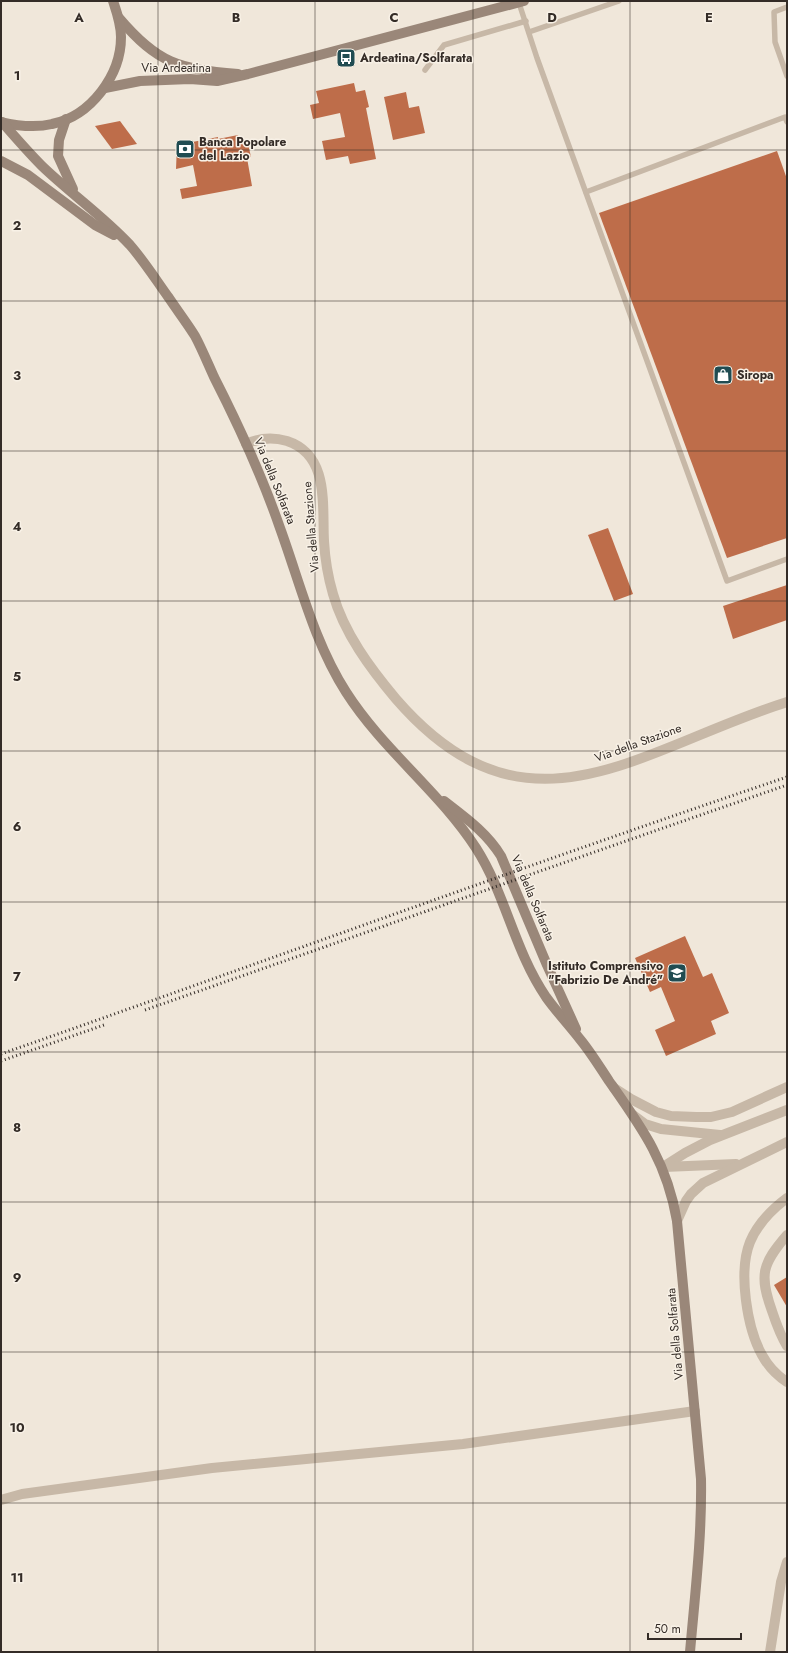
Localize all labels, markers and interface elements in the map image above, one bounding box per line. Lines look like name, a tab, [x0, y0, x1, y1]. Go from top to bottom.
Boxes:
text: A	[73, 8, 84, 27]
text: B	[232, 8, 241, 27]
text: C	[389, 8, 399, 27]
text: D	[547, 8, 557, 27]
text: E	[705, 8, 713, 27]
bus stop icon: Ardeatina/Solfarata	[335, 47, 357, 69]
place label: Ardeatina/Solfarata	[359, 49, 472, 67]
street label: Via Ardeatina	[141, 59, 211, 77]
text: 1	[14, 66, 20, 85]
place label: Banca Popolare del Lazio	[199, 133, 286, 165]
bank icon: Banca Popolare del Lazio	[174, 138, 196, 160]
text: 2	[13, 216, 21, 235]
shop icon: Siropa	[712, 364, 734, 386]
text: 3	[13, 366, 21, 385]
place label: Siropa	[737, 366, 774, 384]
street label: Via della Solfarata	[249, 435, 301, 527]
street label: Via della Stazione	[298, 481, 324, 573]
text: 4	[12, 517, 22, 536]
text: 5	[13, 667, 21, 686]
street label: Via della Stazione	[592, 719, 684, 767]
text: 6	[13, 817, 22, 836]
street label: Via della Solfarata	[507, 852, 559, 944]
place label: Istituto Comprensivo "Fabrizio De André"	[548, 957, 663, 989]
school or university icon: Istituto Comprensivo "Fabrizio De André"	[666, 962, 688, 984]
text: 7	[13, 967, 21, 986]
text: 8	[13, 1118, 21, 1137]
text: 9	[13, 1268, 22, 1287]
street label: Via della Solfarata	[662, 1287, 688, 1381]
text: 10	[9, 1418, 25, 1437]
text: 11	[10, 1568, 24, 1587]
scale bar	[648, 1615, 741, 1641]
text: 50 m	[654, 1620, 681, 1638]

